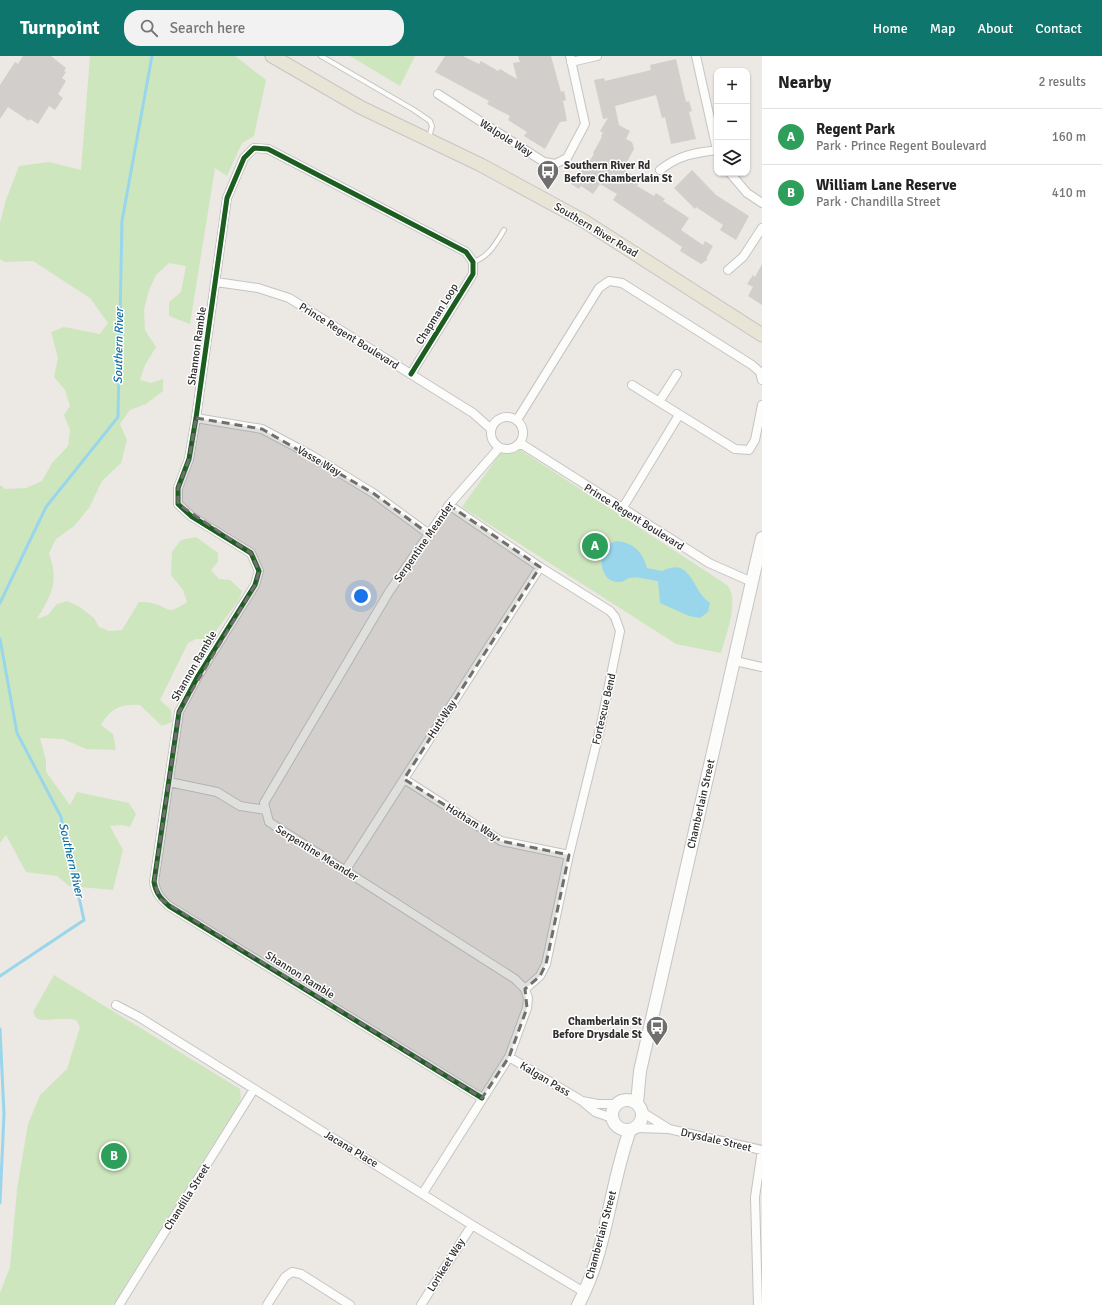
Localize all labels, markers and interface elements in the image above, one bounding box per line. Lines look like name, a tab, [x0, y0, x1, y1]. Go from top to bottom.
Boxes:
search box	[124, 10, 404, 46]
text: Turnpoint	[20, 16, 100, 40]
icon: search	[138, 17, 160, 39]
text: Search here	[170, 19, 245, 37]
text: Home	[873, 20, 908, 37]
text: Map	[930, 20, 955, 37]
text: About	[977, 20, 1013, 37]
text: Contact	[1035, 20, 1082, 37]
map controls	[714, 68, 750, 176]
button: +	[714, 68, 750, 104]
text: Nearby	[778, 72, 831, 93]
text: 2 results	[1038, 74, 1086, 90]
button: −	[714, 104, 750, 140]
street label: Walpole Way	[477, 117, 536, 160]
text: Regent Park	[816, 120, 895, 138]
text: A	[787, 129, 795, 145]
text: 160 m	[1052, 129, 1086, 145]
text: Park · Prince Regent Boulevard	[816, 138, 987, 154]
button: layers	[714, 140, 750, 176]
bus stop icon: Southern River Rd Before Chamberlain St	[535, 158, 561, 191]
place label: Southern River Rd Before Chamberlain St	[564, 159, 672, 185]
text: William Lane Reserve	[816, 176, 957, 194]
text: B	[787, 185, 795, 201]
text: 410 m	[1052, 185, 1086, 201]
text: Park · Chandilla Street	[816, 194, 940, 210]
street label: Southern River Road	[552, 200, 640, 260]
street label: Chapman Loop	[413, 281, 461, 347]
street label: Prince Regent Boulevard	[297, 300, 401, 372]
water label: Southern River	[111, 306, 127, 384]
street label: Shannon Ramble	[185, 306, 209, 386]
street label: Vasse Way	[295, 443, 344, 479]
street label: Prince Regent Boulevard	[582, 481, 686, 553]
street label: Serpentine Meander	[391, 499, 457, 585]
pin: A	[582, 531, 608, 561]
your location	[351, 586, 371, 606]
street label: Shannon Ramble	[169, 628, 219, 704]
street label: Fortescue Bend	[590, 672, 619, 746]
street label: Hutt Way	[425, 697, 460, 741]
street label: Chamberlain Street	[684, 758, 718, 850]
street label: Hotham Way	[443, 801, 501, 844]
water label: Southern River	[55, 821, 87, 900]
street label: Serpentine Meander	[273, 822, 361, 884]
street label: Shannon Ramble	[263, 949, 337, 1001]
bus stop icon: Chamberlain St Before Drysdale St	[644, 1014, 670, 1047]
place label: Chamberlain St Before Drysdale St	[553, 1015, 642, 1041]
street label: Kalgan Pass	[518, 1059, 573, 1099]
street label: Drysdale Street	[679, 1126, 753, 1155]
street label: Jacana Place	[322, 1128, 380, 1170]
pin: B	[101, 1141, 127, 1171]
street label: Chandilla Street	[161, 1161, 213, 1233]
street label: Chamberlain Street	[583, 1189, 619, 1281]
street label: Lorikeet Way	[424, 1235, 468, 1294]

